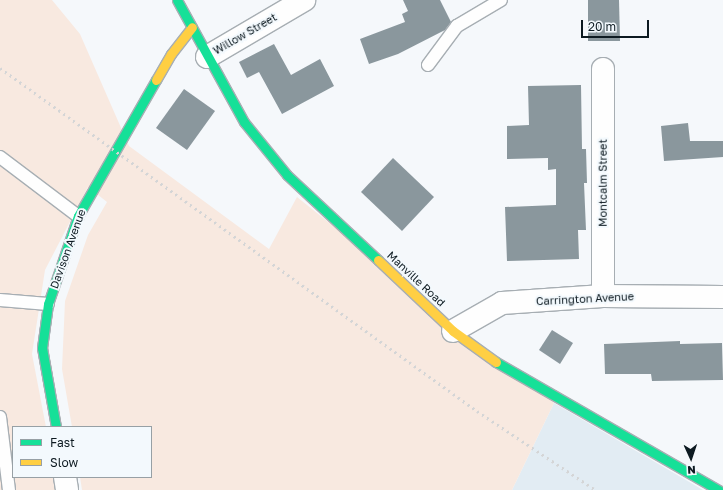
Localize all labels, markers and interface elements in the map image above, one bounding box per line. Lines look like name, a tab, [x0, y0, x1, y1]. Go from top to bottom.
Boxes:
street label: Willow Street	[211, 10, 279, 58]
scale bar	[583, 12, 651, 38]
text: 20 m	[588, 19, 616, 34]
street label: Montcalm Street	[596, 139, 610, 227]
street label: Davison Avenue	[48, 207, 88, 291]
street label: Manville Road	[384, 249, 448, 309]
street label: Carrington Avenue	[536, 290, 634, 308]
legend	[12, 426, 152, 478]
text: Fast	[50, 435, 75, 450]
north arrow	[671, 438, 711, 478]
text: Slow	[50, 455, 78, 470]
text: N	[687, 464, 696, 477]

